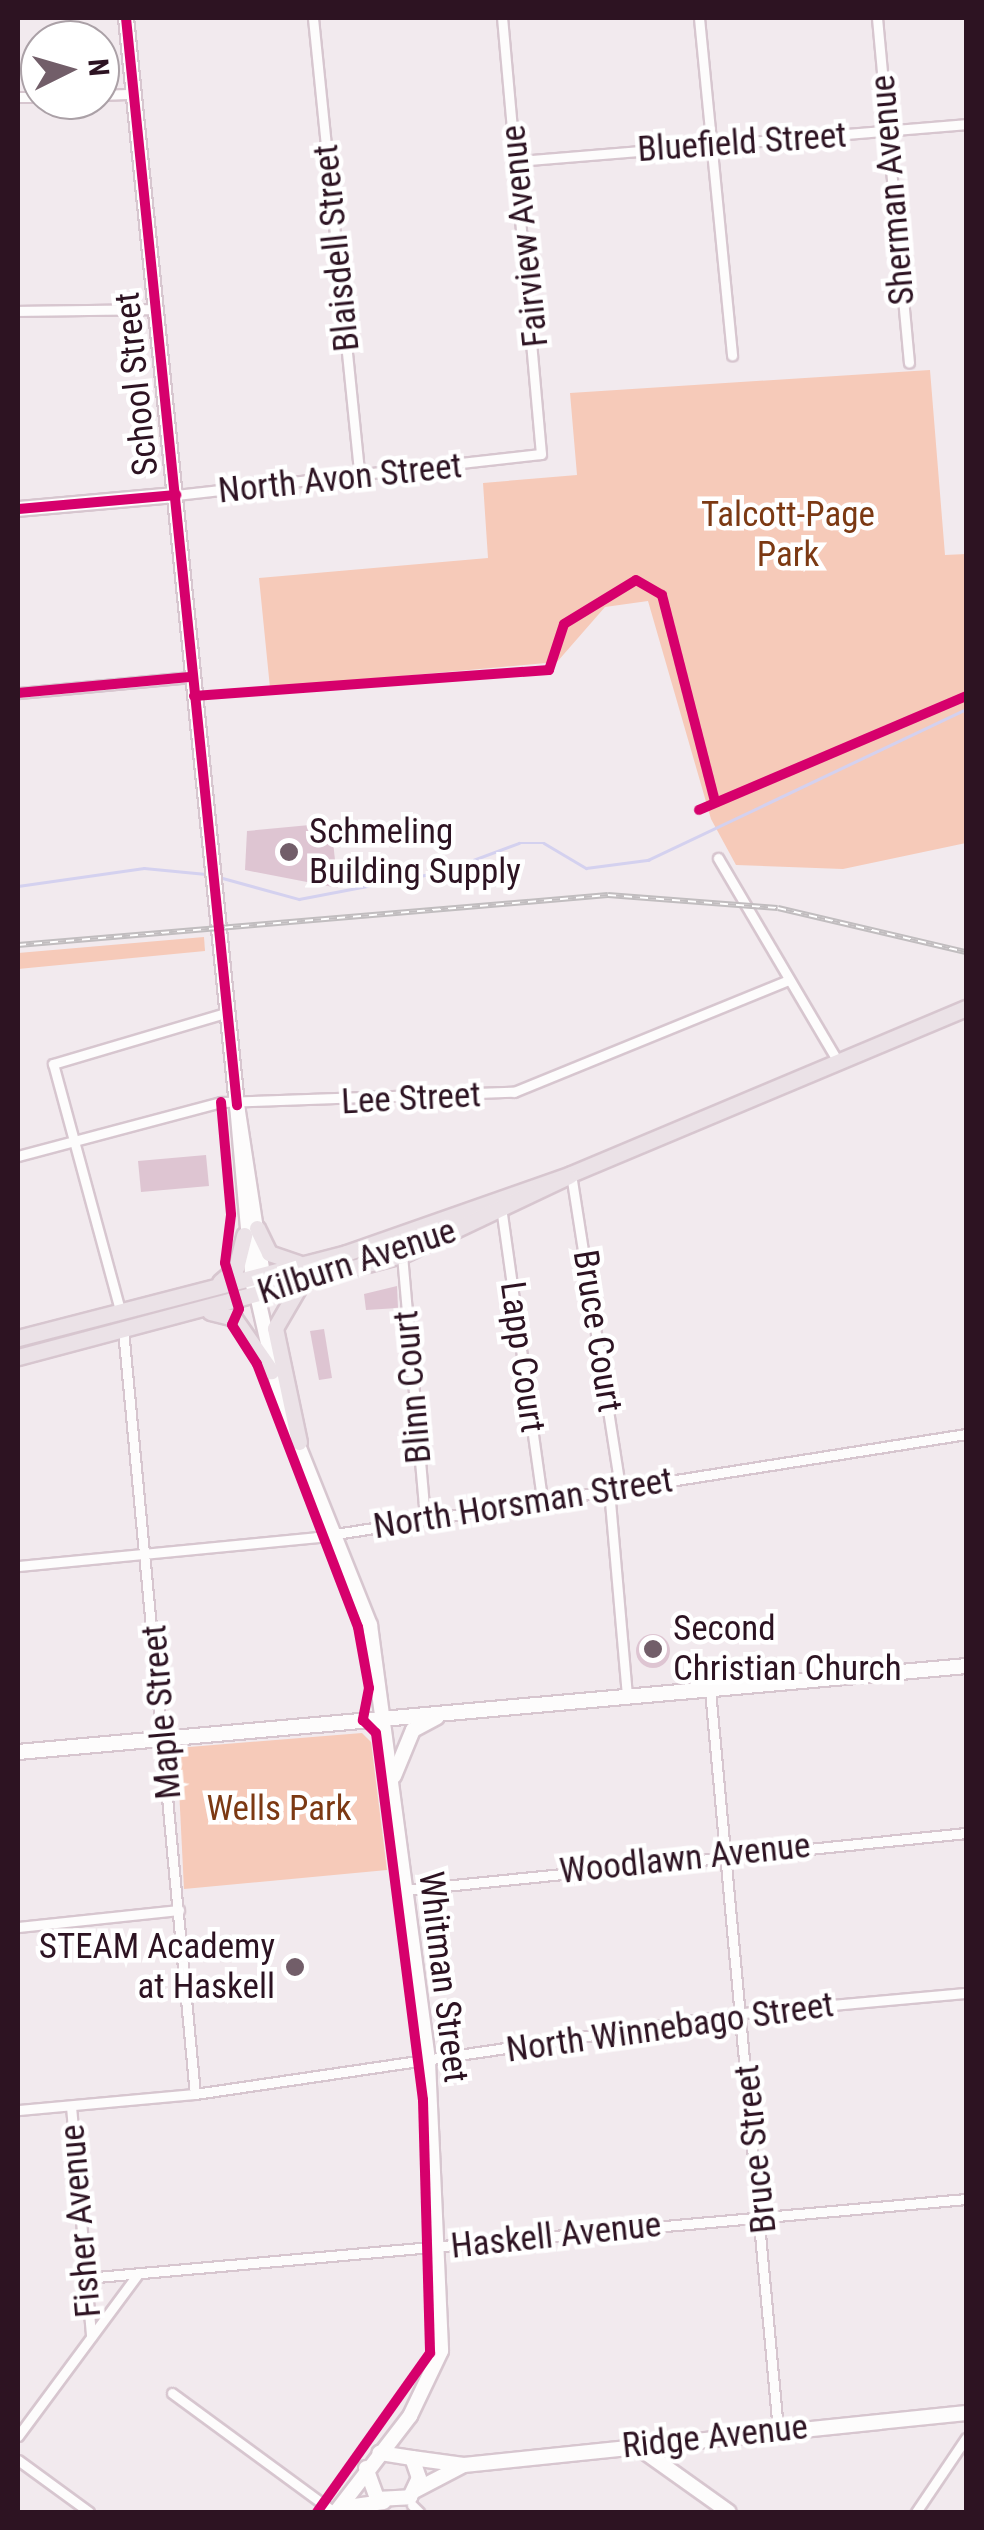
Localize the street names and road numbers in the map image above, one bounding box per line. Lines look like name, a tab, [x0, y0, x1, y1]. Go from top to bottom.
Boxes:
street label: Sherman Avenue	[862, 73, 924, 307]
street label: Bluefield Street	[636, 115, 848, 171]
street label: Fairview Avenue	[492, 123, 558, 349]
street label: Blaisdell Street	[305, 142, 369, 354]
street label: School Street	[106, 290, 168, 478]
street label: North Avon Street	[216, 445, 464, 513]
street label: Lee Street	[340, 1074, 482, 1124]
street label: Kilburn Avenue	[253, 1210, 461, 1314]
street label: Bruce Court	[563, 1247, 631, 1415]
street label: Lapp Court	[491, 1279, 553, 1435]
street label: Blinn Court	[385, 1309, 441, 1465]
street label: North Horsman Street	[371, 1460, 675, 1548]
street label: Maple Street	[133, 1623, 191, 1801]
street label: Woodlawn Avenue	[558, 1825, 812, 1893]
street label: Whitman Street	[409, 1869, 477, 2085]
street label: North Winnebago Street	[504, 1984, 836, 2072]
street label: Bruce Street	[726, 2063, 786, 2235]
street label: Fisher Avenue	[52, 2123, 110, 2319]
street label: Haskell Avenue	[449, 2204, 663, 2268]
street label: Ridge Avenue	[620, 2406, 810, 2468]

